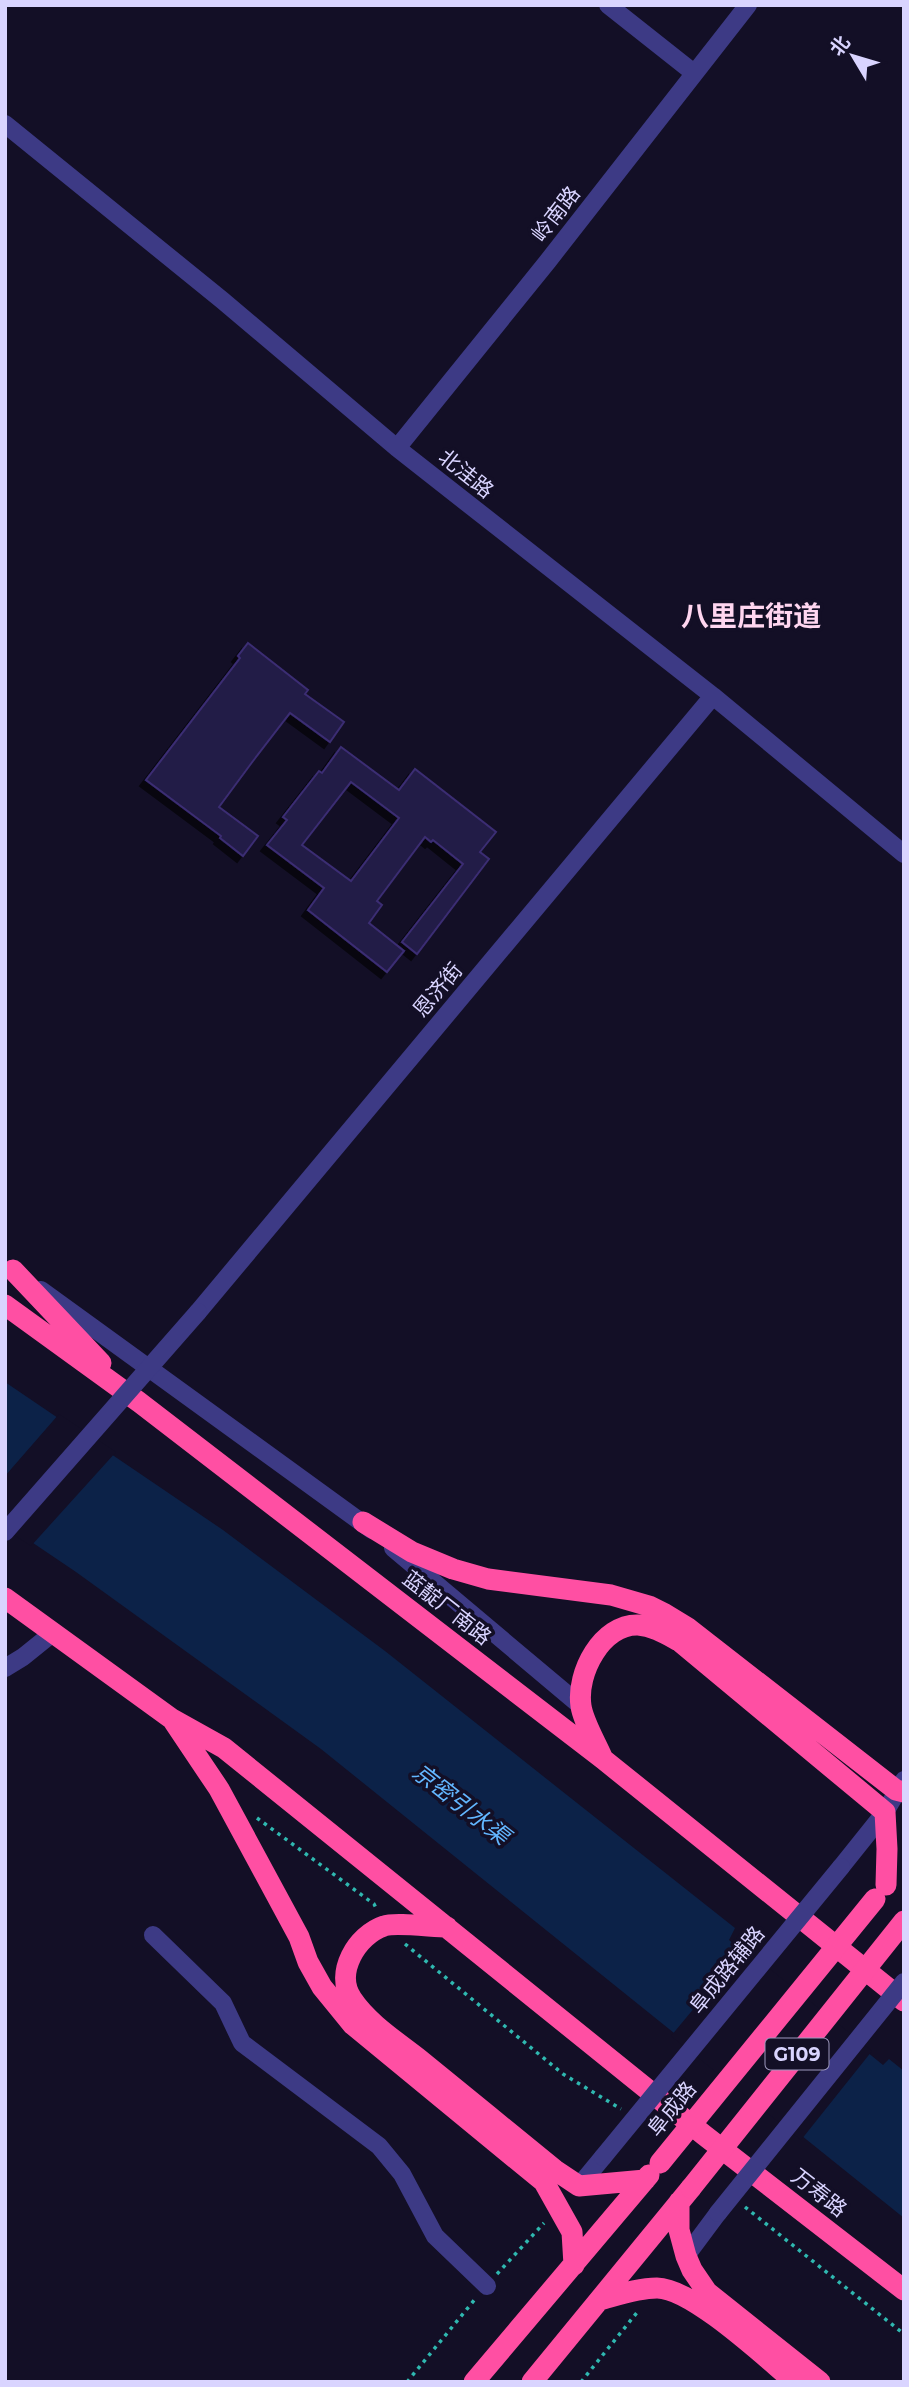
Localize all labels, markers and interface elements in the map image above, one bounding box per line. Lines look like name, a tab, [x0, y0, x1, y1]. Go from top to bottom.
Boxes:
north arrow	[818, 21, 888, 91]
text: 北	[825, 31, 855, 60]
street label: 岭南路	[526, 181, 585, 246]
street label: 北洼路	[434, 444, 499, 503]
district label: 八里庄街道	[681, 599, 821, 633]
street label: 恩济街	[408, 958, 467, 1022]
street label: 蓝靛厂南路	[398, 1565, 496, 1650]
water label: 京密引水渠	[407, 1758, 517, 1852]
street label: 阜成路辅路	[684, 1921, 769, 2018]
road number: G109	[766, 2038, 828, 2070]
street label: 阜成路	[642, 2076, 701, 2141]
street label: 万寿路	[787, 2163, 852, 2222]

